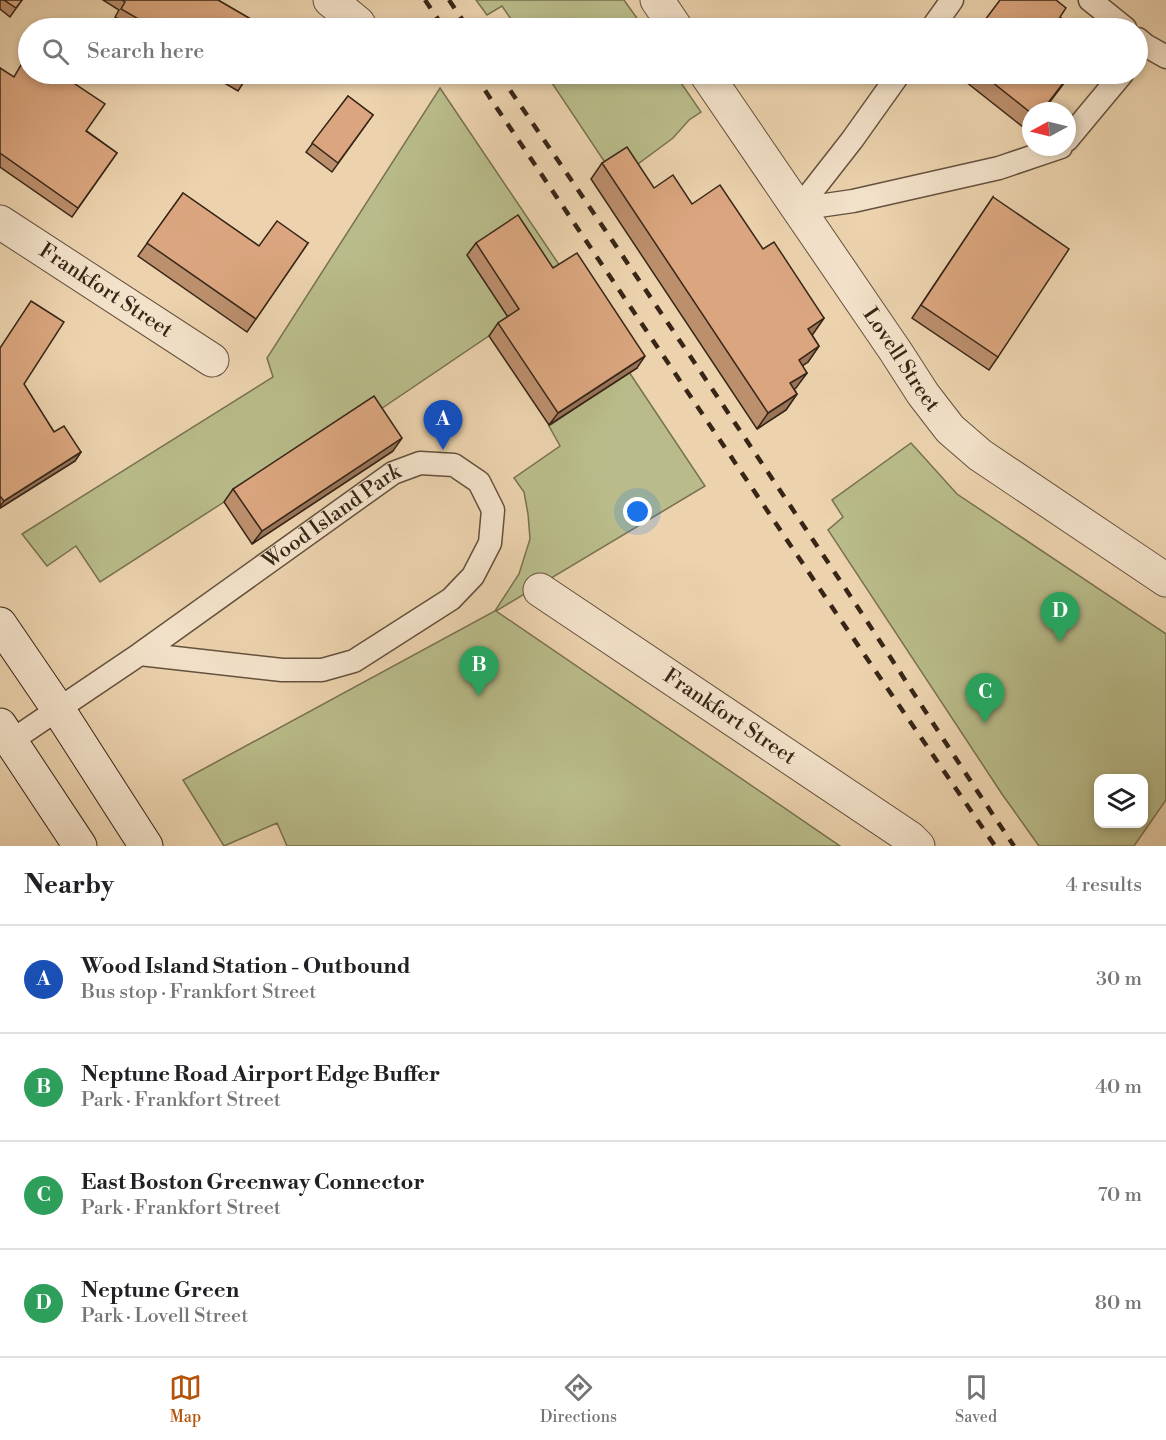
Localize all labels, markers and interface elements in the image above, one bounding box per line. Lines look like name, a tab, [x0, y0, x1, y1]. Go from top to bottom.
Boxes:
search box	[18, 18, 1148, 84]
icon: search	[39, 35, 72, 68]
text: Search here	[87, 38, 204, 65]
north arrow	[1022, 102, 1076, 156]
street label: Frankfort Street	[34, 238, 178, 344]
street label: Lovell Street	[857, 303, 945, 418]
pin: A	[424, 400, 462, 450]
street label: Wood Island Park	[257, 458, 405, 575]
your location	[623, 497, 652, 526]
pin: D	[1040, 592, 1080, 642]
pin: B	[460, 646, 498, 696]
street label: Frankfort Street	[658, 663, 801, 771]
pin: C	[966, 674, 1004, 723]
map controls	[1094, 774, 1148, 828]
button: layers	[1094, 774, 1148, 828]
text: Nearby	[24, 869, 114, 901]
text: 4 results	[1065, 873, 1142, 898]
text: Wood Island Station - Outbound	[81, 953, 411, 980]
text: A	[36, 967, 51, 992]
text: 30 m	[1096, 967, 1142, 992]
text: Bus stop · Frankfort Street	[81, 980, 316, 1005]
text: Neptune Road Airport Edge Buffer	[81, 1061, 440, 1088]
text: B	[36, 1075, 51, 1100]
text: 40 m	[1095, 1075, 1142, 1100]
text: Park · Frankfort Street	[81, 1088, 281, 1113]
text: East Boston Greenway Connector	[81, 1169, 425, 1196]
text: C	[36, 1183, 51, 1208]
text: 70 m	[1098, 1183, 1142, 1208]
text: Park · Frankfort Street	[81, 1196, 281, 1221]
text: Neptune Green	[81, 1277, 239, 1304]
text: D	[36, 1291, 51, 1316]
text: 80 m	[1095, 1291, 1142, 1316]
text: Park · Lovell Street	[81, 1304, 248, 1329]
tab: Map	[169, 1371, 202, 1427]
tab: Directions	[540, 1371, 617, 1427]
tab: Saved	[955, 1371, 997, 1427]

